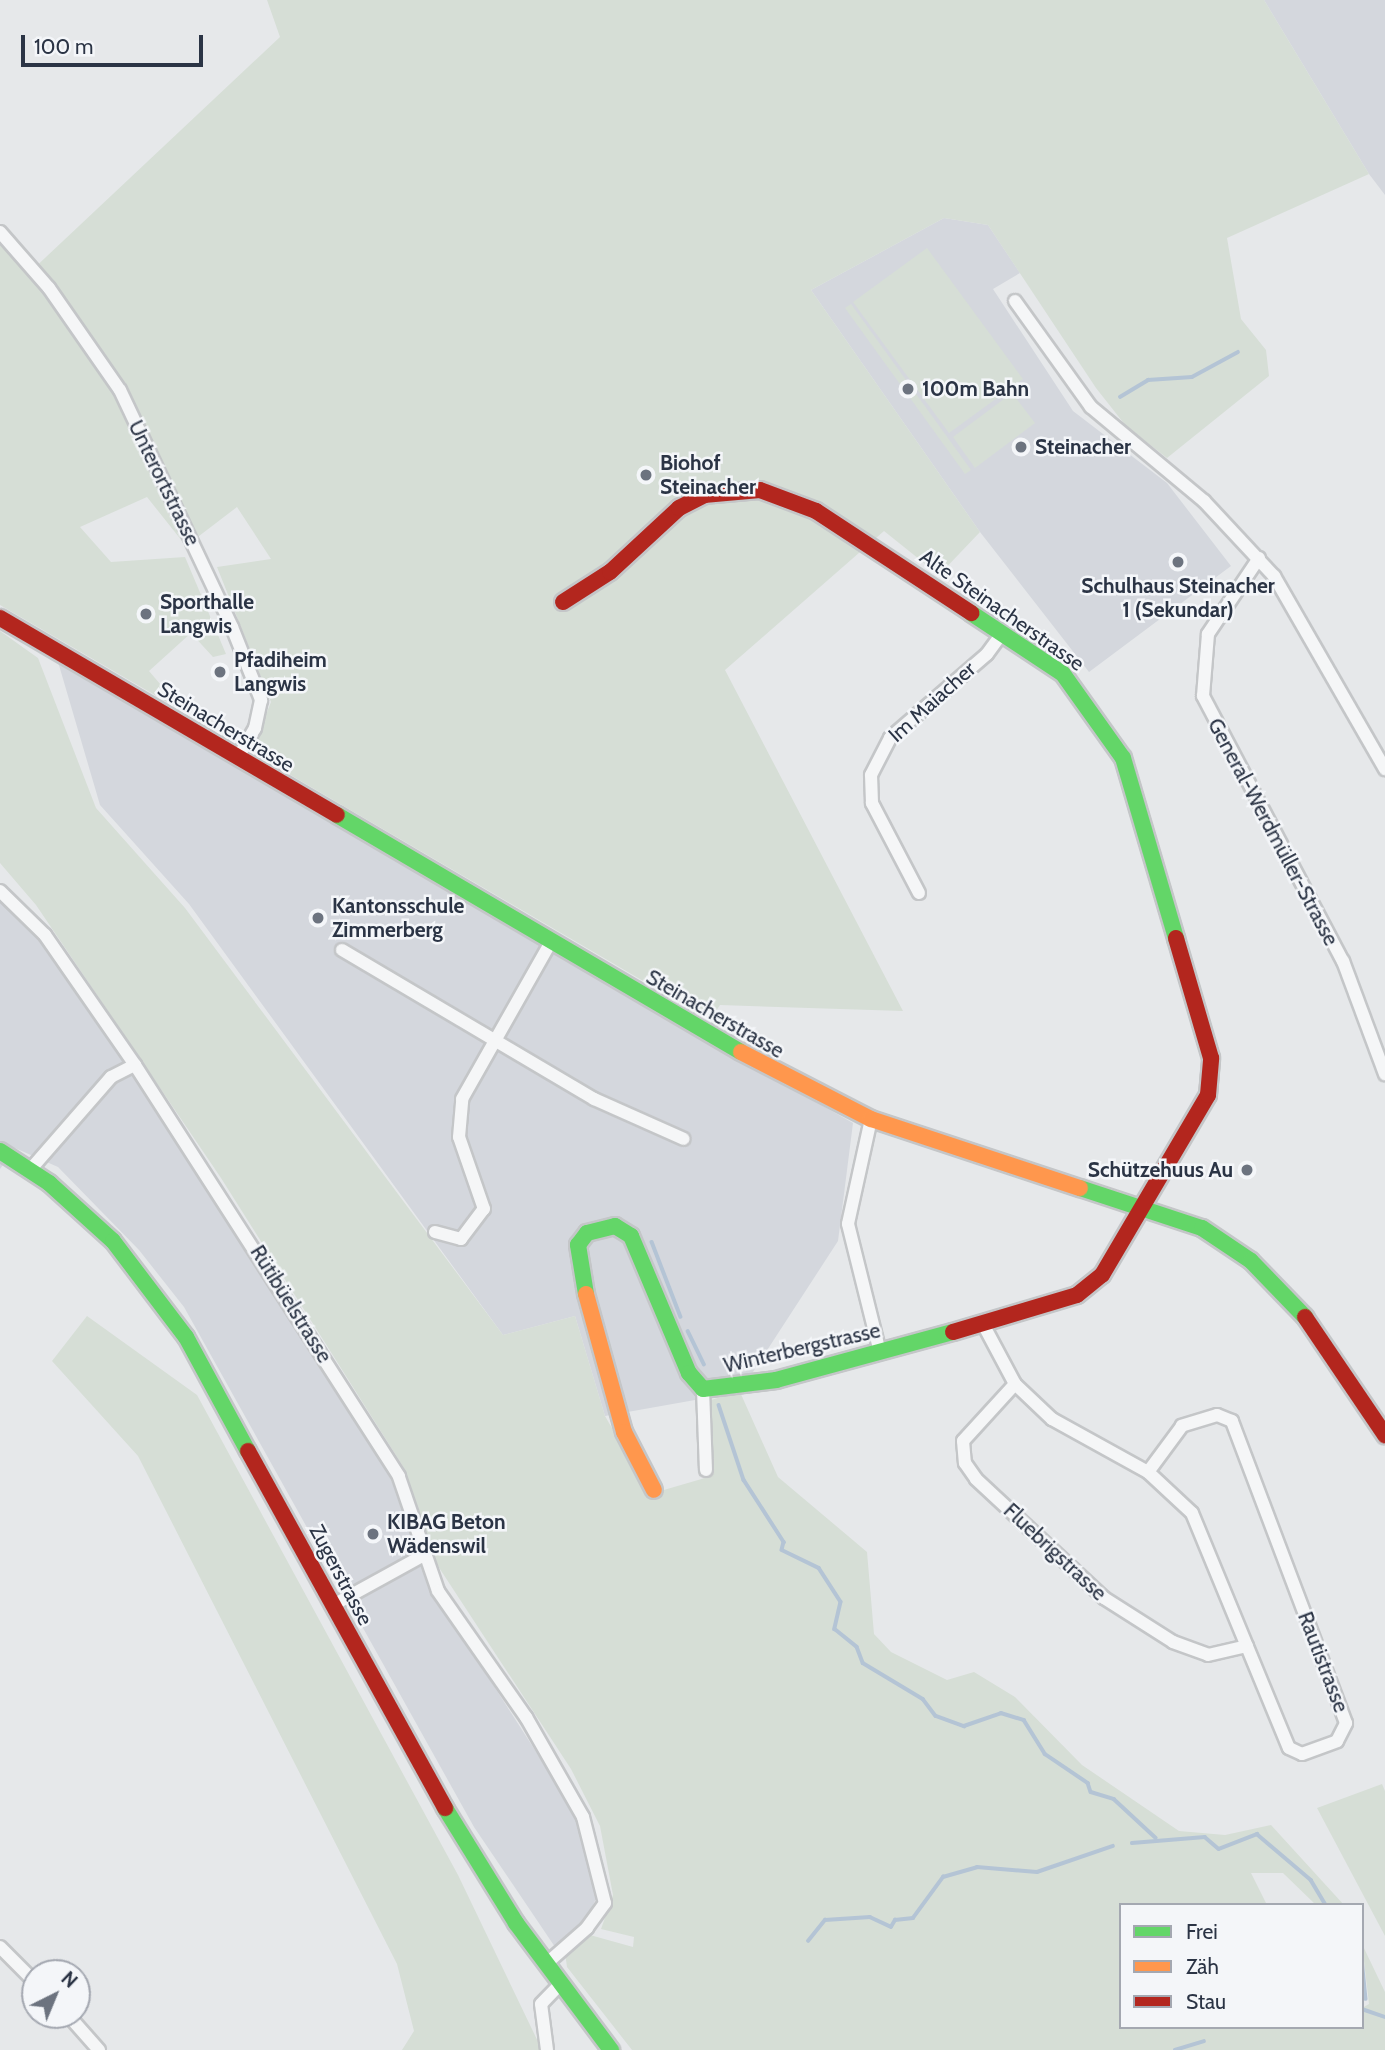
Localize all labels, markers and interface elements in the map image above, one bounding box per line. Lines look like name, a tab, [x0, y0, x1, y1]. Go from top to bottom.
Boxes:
scale bar	[24, 21, 206, 65]
text: 100 m	[34, 34, 93, 59]
place label: 100m Bahn	[922, 376, 1029, 402]
marker: 100m Bahn	[900, 381, 916, 397]
street label: Unterortstrasse	[123, 416, 205, 550]
place label: Steinacher	[1035, 434, 1131, 460]
marker: Steinacher	[1013, 439, 1029, 455]
place label: Biohof Steinacher	[660, 450, 756, 500]
marker: Biohof Steinacher	[638, 467, 654, 483]
street label: Alte Steinacherstrasse	[915, 544, 1089, 676]
marker: Schulhaus Steinacher 1 (Sekundar)	[1170, 554, 1186, 570]
place label: Schulhaus Steinacher 1 (Sekundar)	[1081, 573, 1275, 623]
place label: Sporthalle Langwis	[160, 589, 254, 639]
marker: Sporthalle Langwis	[138, 606, 154, 622]
place label: Pfadiheim Langwis	[234, 647, 327, 697]
street label: Im Maiacher	[883, 656, 981, 748]
marker: Pfadiheim Langwis	[212, 664, 228, 680]
street label: Steinacherstrasse	[153, 676, 299, 778]
street label: General-Werdmüller-Strasse	[1202, 714, 1344, 950]
place label: Kantonsschule Zimmerberg	[332, 893, 464, 943]
marker: Kantonsschule Zimmerberg	[310, 910, 326, 926]
street label: Steinacherstrasse	[642, 964, 788, 1064]
place label: Schützehuus Au	[1088, 1157, 1233, 1183]
marker: Schützehuus Au	[1239, 1162, 1255, 1178]
street label: Rütibüelstrasse	[245, 1241, 337, 1367]
street label: Winterbergstrasse	[721, 1318, 883, 1378]
street label: Fluebrigstrasse	[998, 1498, 1112, 1606]
place label: KIBAG Beton Wädenswil	[387, 1509, 506, 1559]
street label: Zugerstrasse	[304, 1520, 378, 1630]
marker: KIBAG Beton Wädenswil	[365, 1526, 381, 1542]
street label: Rautistrasse	[1292, 1608, 1354, 1716]
legend	[1119, 1903, 1364, 2029]
text: Frei	[1186, 1919, 1218, 1944]
text: Zäh	[1186, 1954, 1219, 1979]
north arrow	[21, 1959, 91, 2029]
text: N	[57, 1967, 82, 1993]
text: Stau	[1186, 1989, 1226, 2014]

